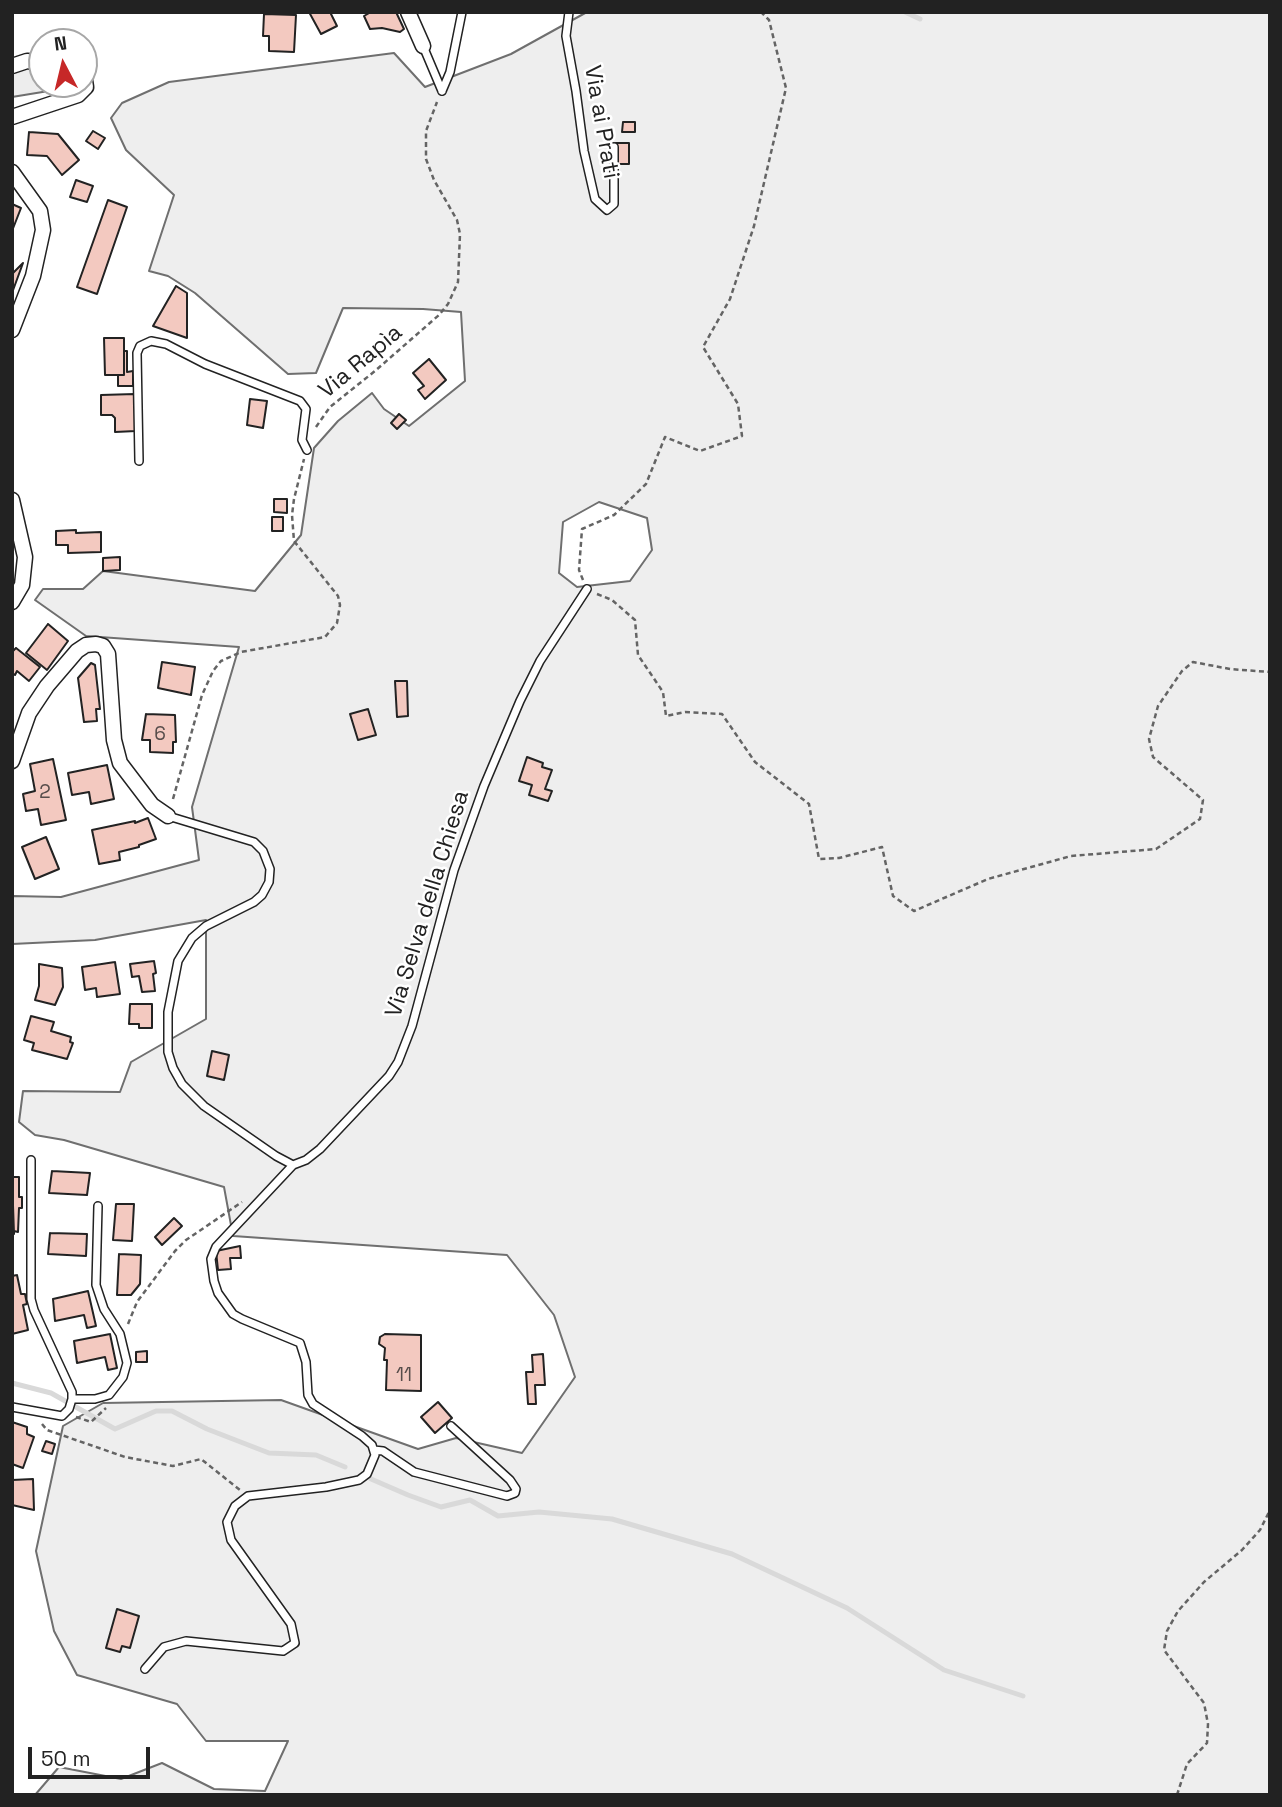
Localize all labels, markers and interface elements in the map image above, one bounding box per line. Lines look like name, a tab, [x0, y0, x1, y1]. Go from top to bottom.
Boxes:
north arrow	[28, 28, 98, 98]
text: N	[53, 30, 68, 57]
street label: Via ai Prati	[577, 63, 625, 181]
street label: Via Rapìa	[314, 319, 408, 405]
house number: 6	[154, 724, 166, 746]
house number: 2	[39, 782, 51, 804]
street label: Via Selva della Chiesa	[380, 787, 476, 1021]
house number: 11	[396, 1365, 412, 1387]
scale bar	[32, 1734, 154, 1778]
text: 50 m	[41, 1745, 91, 1772]

